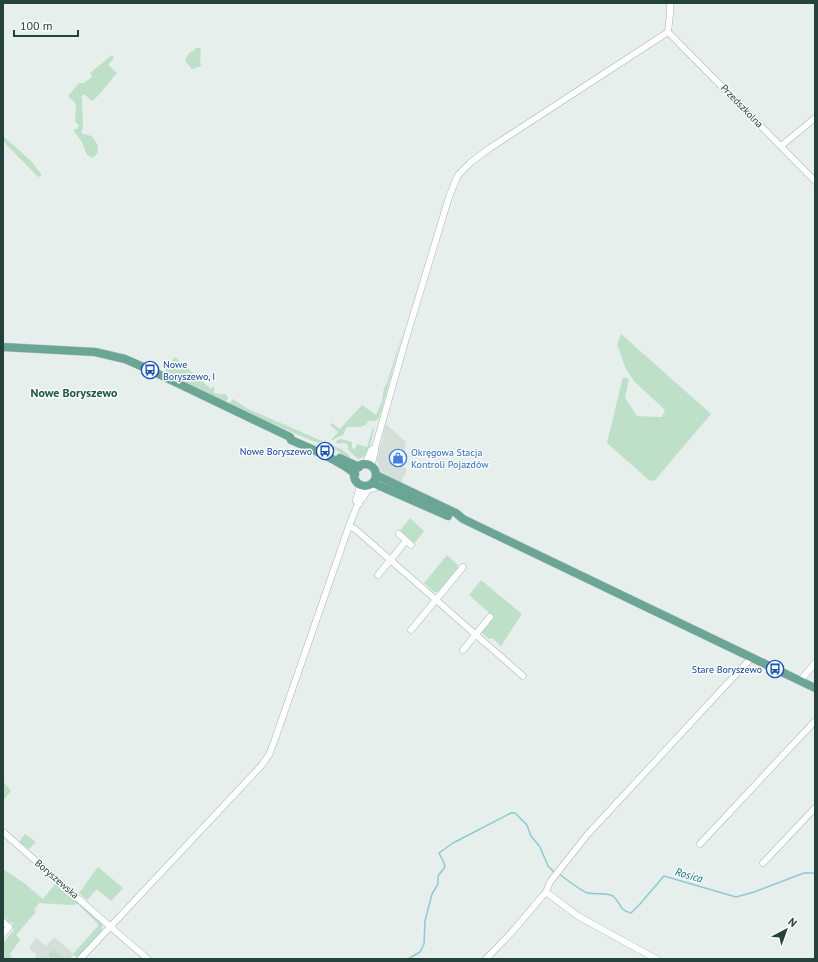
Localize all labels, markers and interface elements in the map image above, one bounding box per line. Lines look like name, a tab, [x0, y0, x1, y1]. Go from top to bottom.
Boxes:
scale bar	[14, 12, 78, 38]
text: 100 m	[20, 18, 53, 33]
street label: Przedszkolna	[718, 82, 766, 130]
place label: Nowe Boryszewo, I	[163, 358, 215, 383]
bus stop icon: Nowe Boryszewo, I	[140, 360, 160, 380]
district label: Nowe Boryszewo	[31, 385, 118, 400]
bus stop icon: Nowe Boryszewo	[315, 441, 335, 461]
place label: Nowe Boryszewo	[240, 445, 312, 458]
place label: Okręgowa Stacja Kontroli Pojazdów	[411, 446, 489, 471]
shop icon: Okręgowa Stacja Kontroli Pojazdów	[388, 448, 408, 468]
bus stop icon: Stare Boryszewo	[765, 659, 785, 679]
place label: Stare Boryszewo	[692, 663, 762, 676]
street label: Boryszewska	[32, 856, 82, 902]
water label: Rosica	[674, 864, 705, 886]
north arrow	[766, 910, 806, 950]
text: N	[785, 915, 800, 930]

